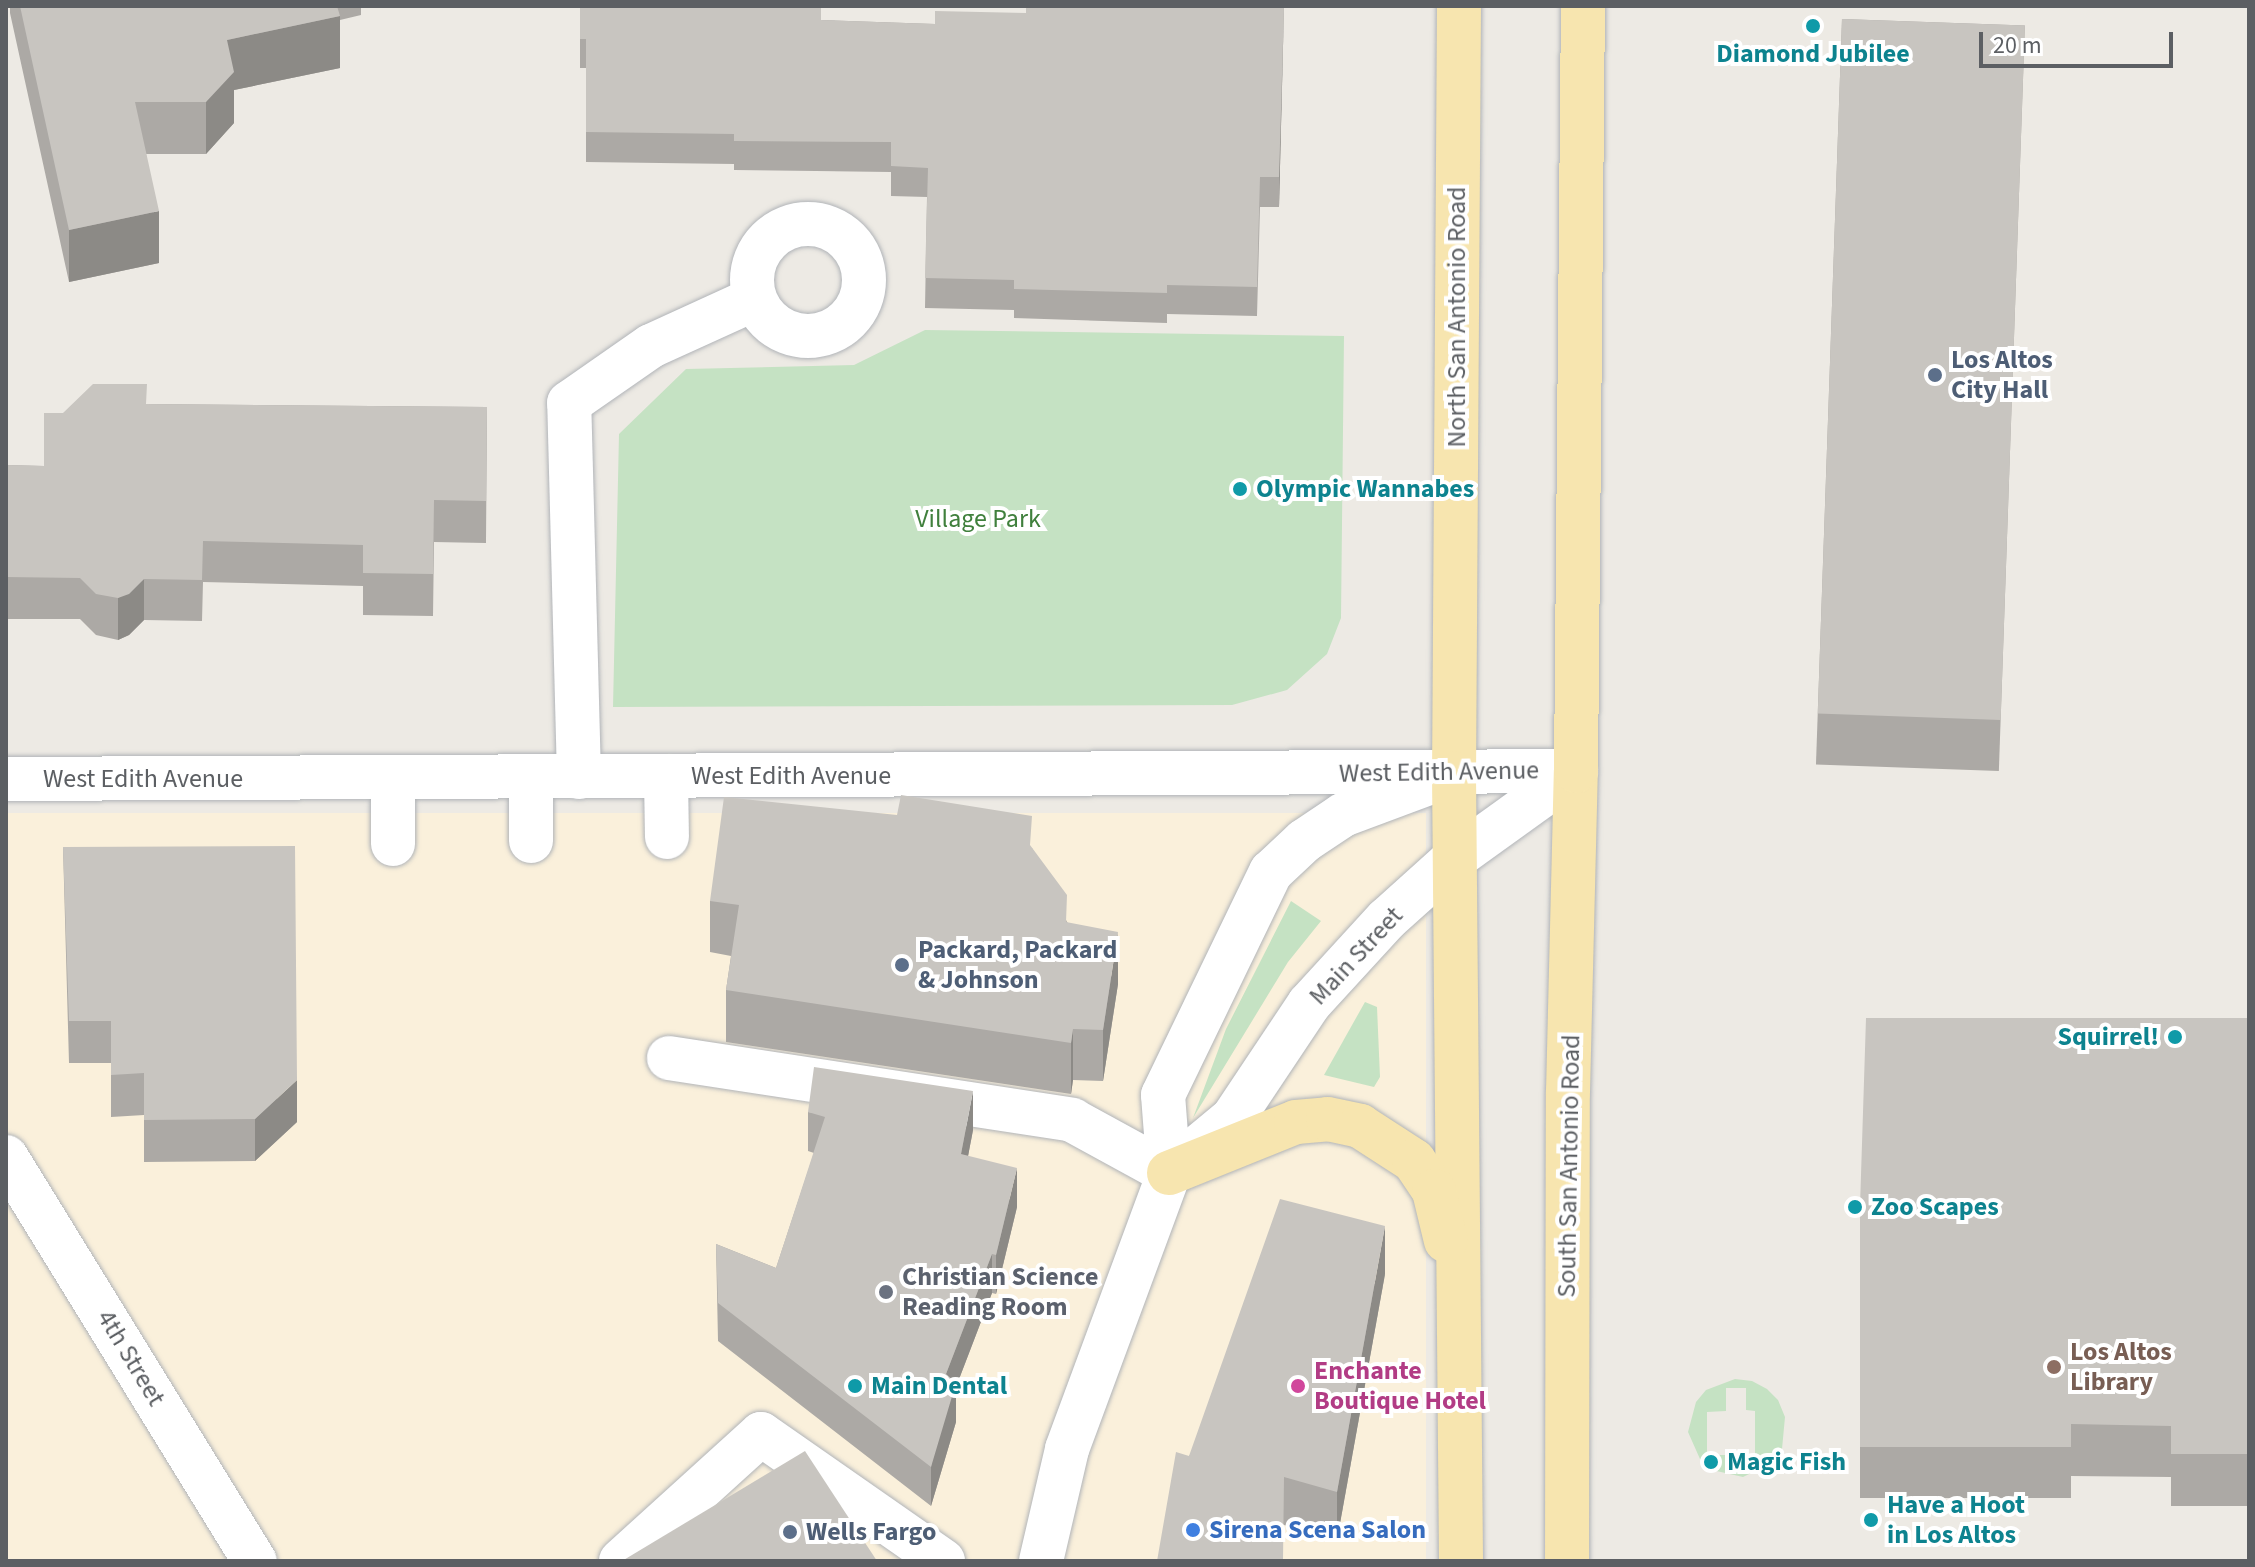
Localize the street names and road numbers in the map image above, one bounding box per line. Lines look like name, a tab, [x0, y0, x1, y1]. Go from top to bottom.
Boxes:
street label: North San Antonio Road	[1441, 186, 1473, 448]
street label: West Edith Avenue	[1339, 755, 1539, 789]
street label: West Edith Avenue	[691, 760, 891, 792]
street label: West Edith Avenue	[43, 763, 243, 795]
street label: Main Street	[1303, 900, 1409, 1012]
street label: South San Antonio Road	[1551, 1034, 1587, 1298]
street label: 4th Street	[90, 1304, 172, 1412]

